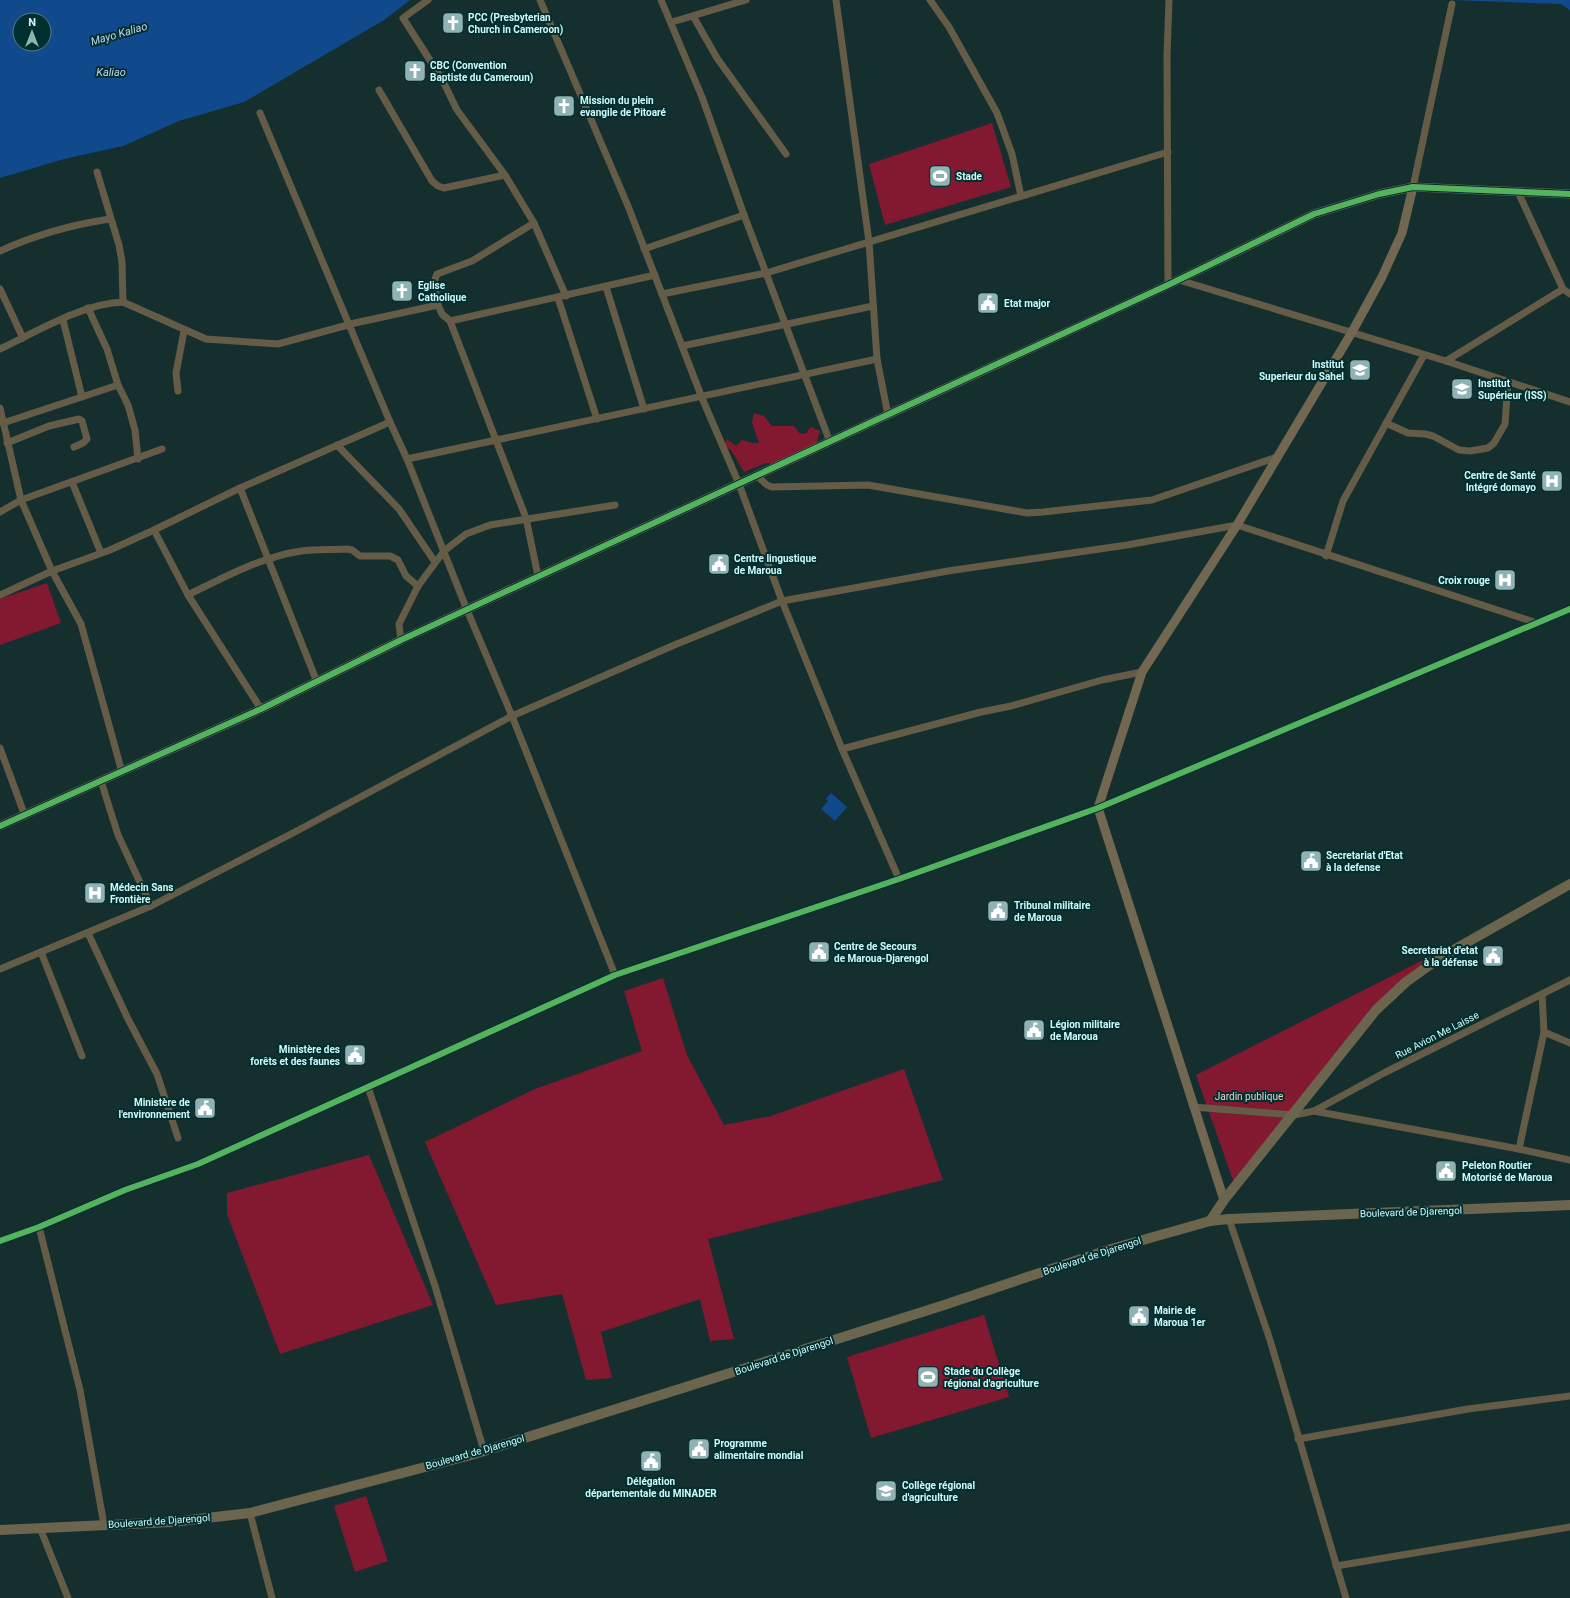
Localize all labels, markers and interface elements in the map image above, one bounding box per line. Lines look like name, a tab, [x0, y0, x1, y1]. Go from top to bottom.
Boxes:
church icon: PCC (Presbyterian Church in Cameroon)	[440, 10, 466, 36]
north arrow	[12, 12, 52, 52]
place label: PCC (Presbyterian Church in Cameroon)	[468, 12, 563, 36]
text: N	[28, 16, 36, 29]
water label: Mayo Kaliao	[89, 20, 149, 48]
church icon: CBC (Convention Baptiste du Cameroun)	[402, 58, 428, 84]
place label: CBC (Convention Baptiste du Cameroun)	[430, 60, 533, 84]
water label: Kaliao	[96, 66, 126, 79]
church icon: Mission du plein evangile de Pitoaré	[551, 93, 577, 119]
place label: Mission du plein evangile de Pitoaré	[580, 95, 667, 118]
sports icon: Stade	[927, 163, 953, 189]
place label: Stade	[956, 171, 983, 182]
church icon: Eglise Catholique	[389, 278, 415, 304]
place label: Eglise Catholique	[418, 280, 467, 303]
public building icon: Etat major	[975, 290, 1001, 316]
place label: Etat major	[1004, 298, 1050, 309]
school or university icon: Institut Superieur du Sahel	[1347, 357, 1373, 383]
place label: Institut Superieur du Sahel	[1259, 359, 1345, 382]
school or university icon: Institut Supérieur (ISS)	[1449, 376, 1475, 402]
place label: Institut Supérieur (ISS)	[1478, 378, 1547, 402]
hospital icon: Centre de Santé Intégré domayo	[1539, 468, 1565, 494]
place label: Centre de Santé Intégré domayo	[1464, 470, 1537, 493]
public building icon: Centre lingustique de Maroua	[706, 551, 732, 577]
place label: Centre lingustique de Maroua	[734, 553, 817, 576]
hospital icon: Croix rouge	[1492, 567, 1518, 593]
place label: Croix rouge	[1438, 575, 1491, 586]
public building icon: Secretariat d'Etat à la defense	[1298, 848, 1324, 874]
place label: Secretariat d'Etat à la defense	[1326, 850, 1404, 873]
hospital icon: Médecin Sans Frontière	[82, 880, 108, 906]
place label: Médecin Sans Frontière	[110, 882, 173, 905]
public building icon: Tribunal militaire de Maroua	[985, 898, 1011, 924]
place label: Tribunal militaire de Maroua	[1014, 900, 1091, 923]
public building icon: Centre de Secours de Maroua-Djarengol	[806, 939, 832, 965]
place label: Centre de Secours de Maroua-Djarengol	[834, 941, 929, 964]
public building icon: Secretariat d'etat à la défense	[1480, 943, 1506, 969]
place label: Secretariat d'etat à la défense	[1402, 945, 1479, 968]
street label: Rue Avion Me Laisse	[1393, 1009, 1481, 1061]
public building icon: Légion militaire de Maroua	[1021, 1017, 1047, 1043]
place label: Légion militaire de Maroua	[1050, 1019, 1120, 1042]
public building icon: Ministère des forêts et des faunes	[342, 1042, 368, 1068]
place label: Ministère des forêts et des faunes	[250, 1044, 340, 1067]
park label: Jardin publique	[1215, 1091, 1283, 1102]
public building icon: Ministère de l'environnement	[192, 1095, 218, 1121]
place label: Ministère de l'environnement	[118, 1097, 191, 1120]
public building icon: Peleton Routier Motorisé de Maroua	[1433, 1158, 1459, 1184]
place label: Peleton Routier Motorisé de Maroua	[1462, 1160, 1553, 1183]
street label: Boulevard de Djarengol	[1360, 1205, 1462, 1219]
street label: Boulevard de Djarengol	[1042, 1235, 1142, 1277]
public building icon: Mairie de Maroua 1er	[1126, 1303, 1152, 1329]
place label: Mairie de Maroua 1er	[1154, 1305, 1206, 1328]
street label: Boulevard de Djarengol	[734, 1335, 834, 1377]
sports icon: Stade du Collège régional d'agriculture	[915, 1364, 941, 1390]
place label: Stade du Collège régional d'agriculture	[944, 1366, 1039, 1389]
street label: Boulevard de Djarengol	[424, 1433, 526, 1471]
public building icon: Programme alimentaire mondial	[686, 1436, 712, 1462]
place label: Programme alimentaire mondial	[714, 1438, 804, 1461]
public building icon: Délégation départementale du MINADER	[638, 1448, 664, 1474]
place label: Délégation départementale du MINADER	[585, 1476, 717, 1499]
school or university icon: Collège régional d'agriculture	[873, 1478, 899, 1504]
place label: Collège régional d'agriculture	[902, 1480, 975, 1503]
street label: Boulevard de Djarengol	[108, 1512, 210, 1530]

